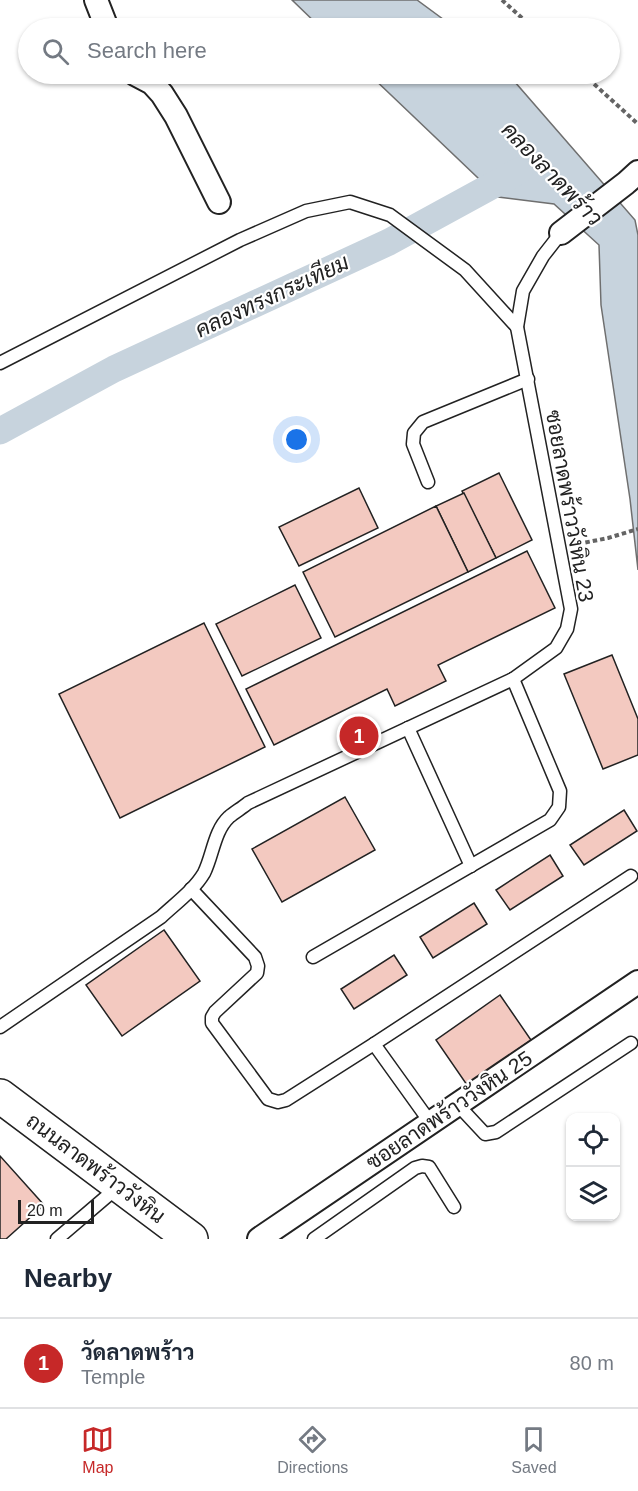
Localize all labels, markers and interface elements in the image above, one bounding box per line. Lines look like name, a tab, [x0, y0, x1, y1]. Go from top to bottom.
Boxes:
search box	[18, 18, 620, 84]
icon: search	[39, 35, 72, 68]
text: Search here	[87, 38, 207, 63]
water label: คลองลาดพร้าว	[497, 116, 608, 231]
water label: คลองทรงกระเทียม	[191, 248, 353, 343]
street label: ซอยลาดพร้าววังหิน 23	[542, 408, 598, 604]
your location	[282, 425, 311, 454]
pin: 1	[340, 714, 378, 758]
street label: ซอยลาดพร้าววังหิน 25	[362, 1046, 536, 1174]
street label: ถนนลาดพร้าววังหิน	[22, 1109, 170, 1227]
map controls	[566, 1113, 620, 1221]
button: locate	[566, 1113, 620, 1167]
button: layers	[566, 1167, 620, 1221]
scale bar	[18, 1197, 94, 1224]
text: 20 m	[27, 1202, 63, 1219]
text: Nearby	[24, 1263, 112, 1293]
text: วัดลาดพร้าว	[81, 1340, 194, 1365]
text: 1	[38, 1352, 49, 1374]
text: 80 m	[570, 1352, 614, 1374]
text: Temple	[81, 1366, 145, 1388]
tab: Map	[81, 1423, 114, 1477]
tab: Directions	[277, 1423, 348, 1477]
tab: Saved	[511, 1423, 557, 1477]

